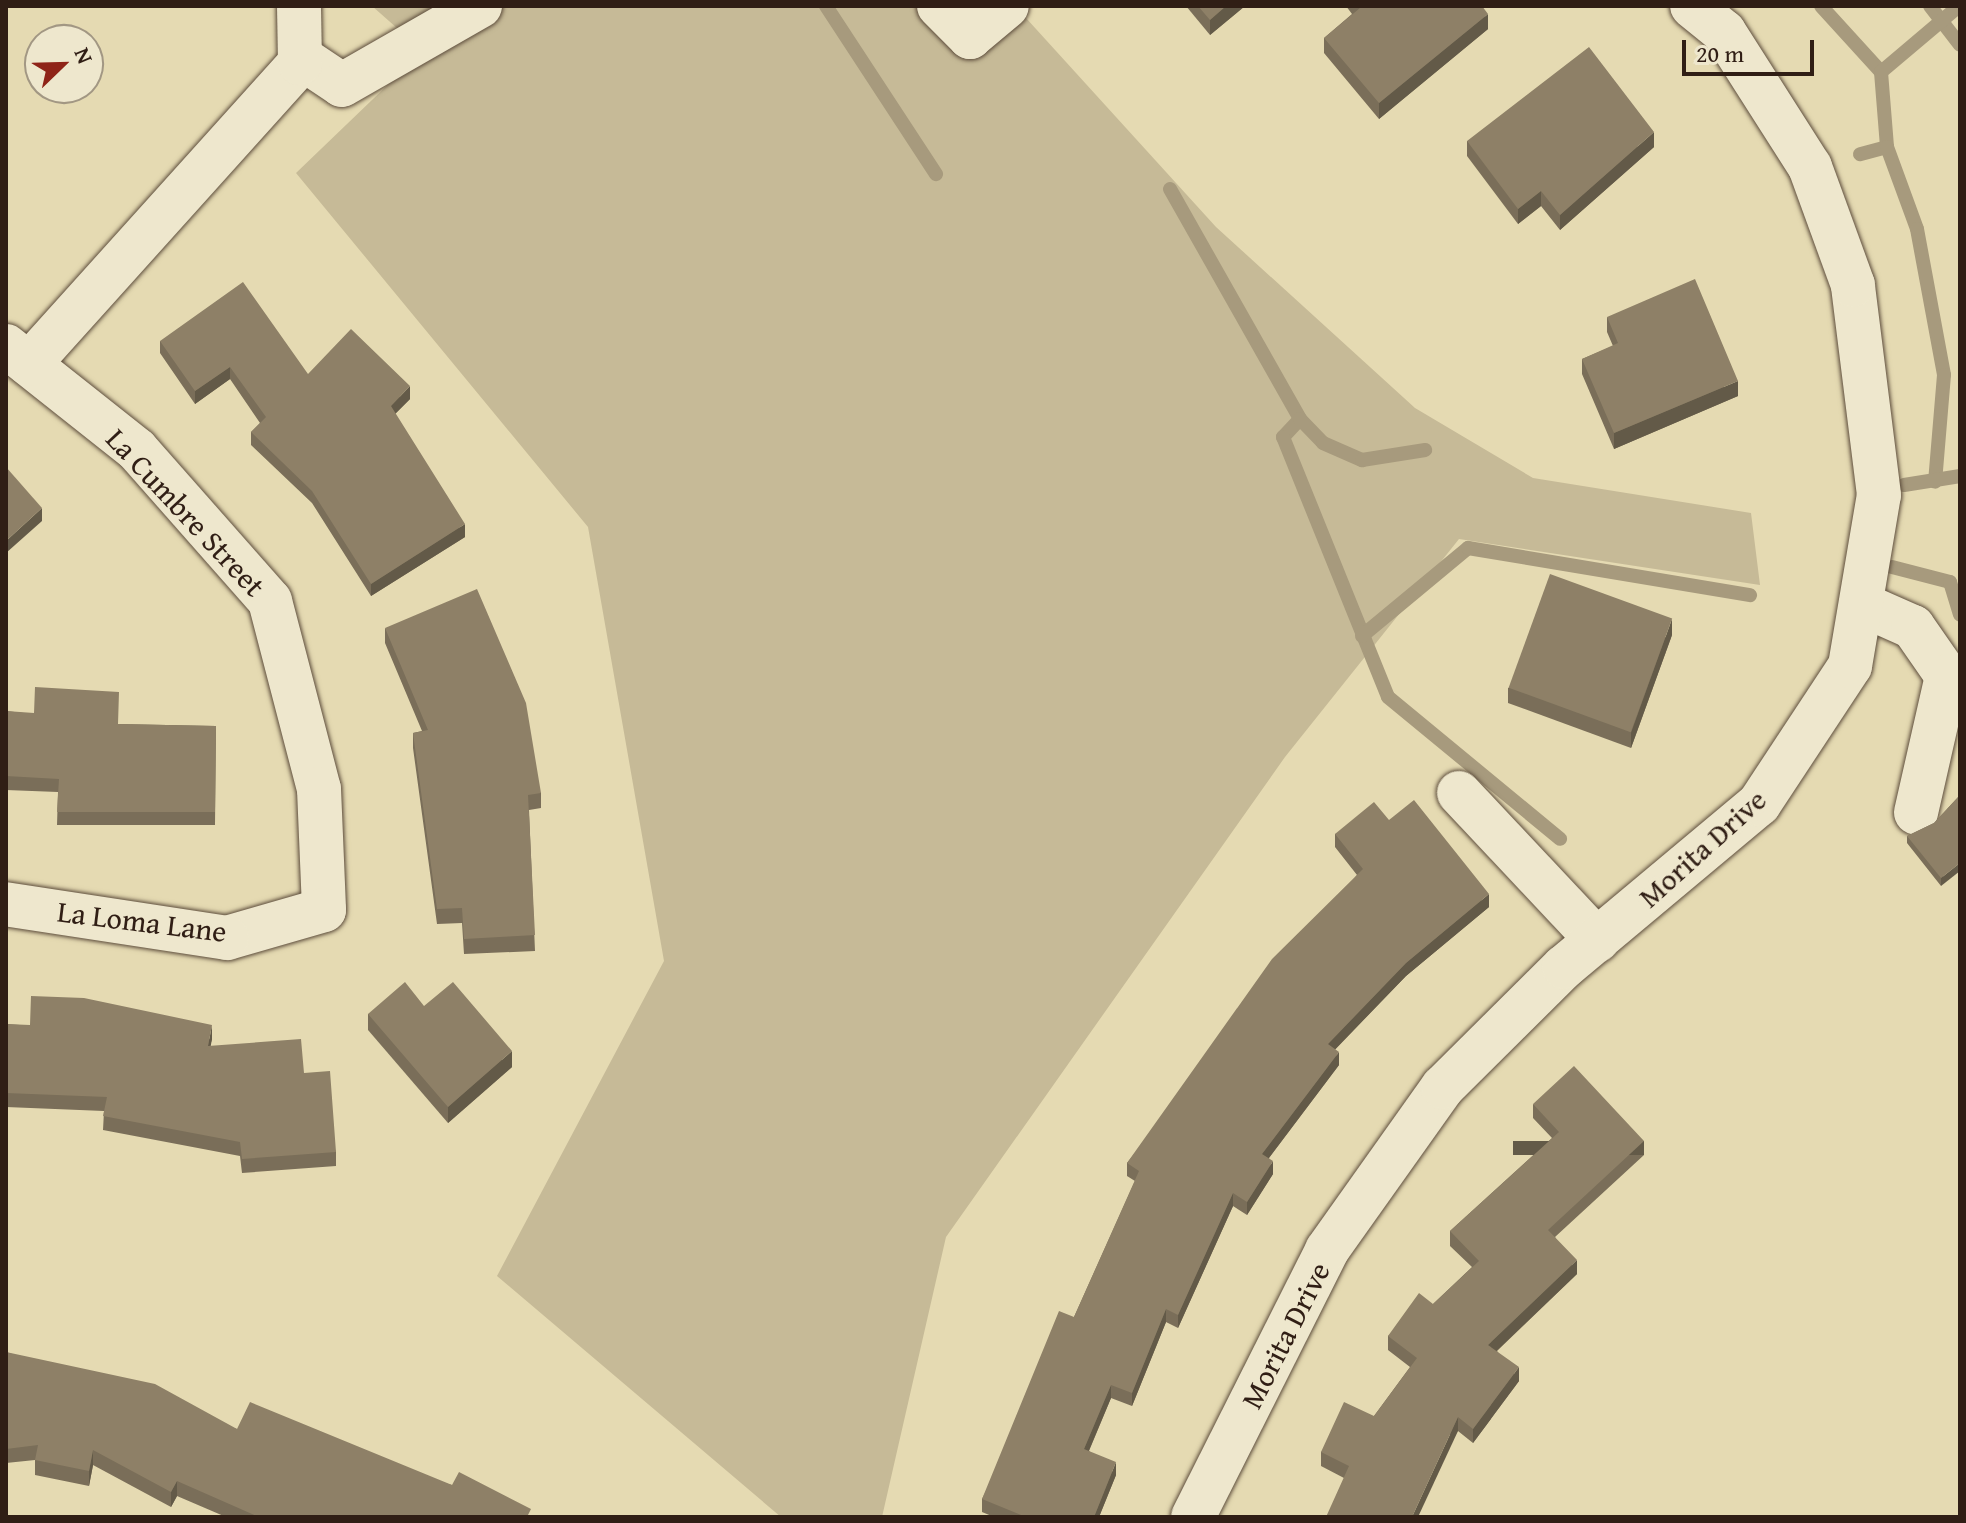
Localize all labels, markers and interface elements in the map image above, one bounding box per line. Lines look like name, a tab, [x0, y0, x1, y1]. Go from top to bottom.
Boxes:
north arrow	[24, 24, 104, 104]
scale bar	[1686, 24, 1818, 74]
text: 20 m	[1696, 36, 1744, 71]
text: N	[67, 42, 102, 68]
street label: La Cumbre Street	[99, 421, 273, 603]
street label: Morita Drive	[1631, 781, 1773, 915]
street label: La Loma Lane	[55, 893, 229, 949]
street label: Morita Drive	[1233, 1256, 1337, 1414]

